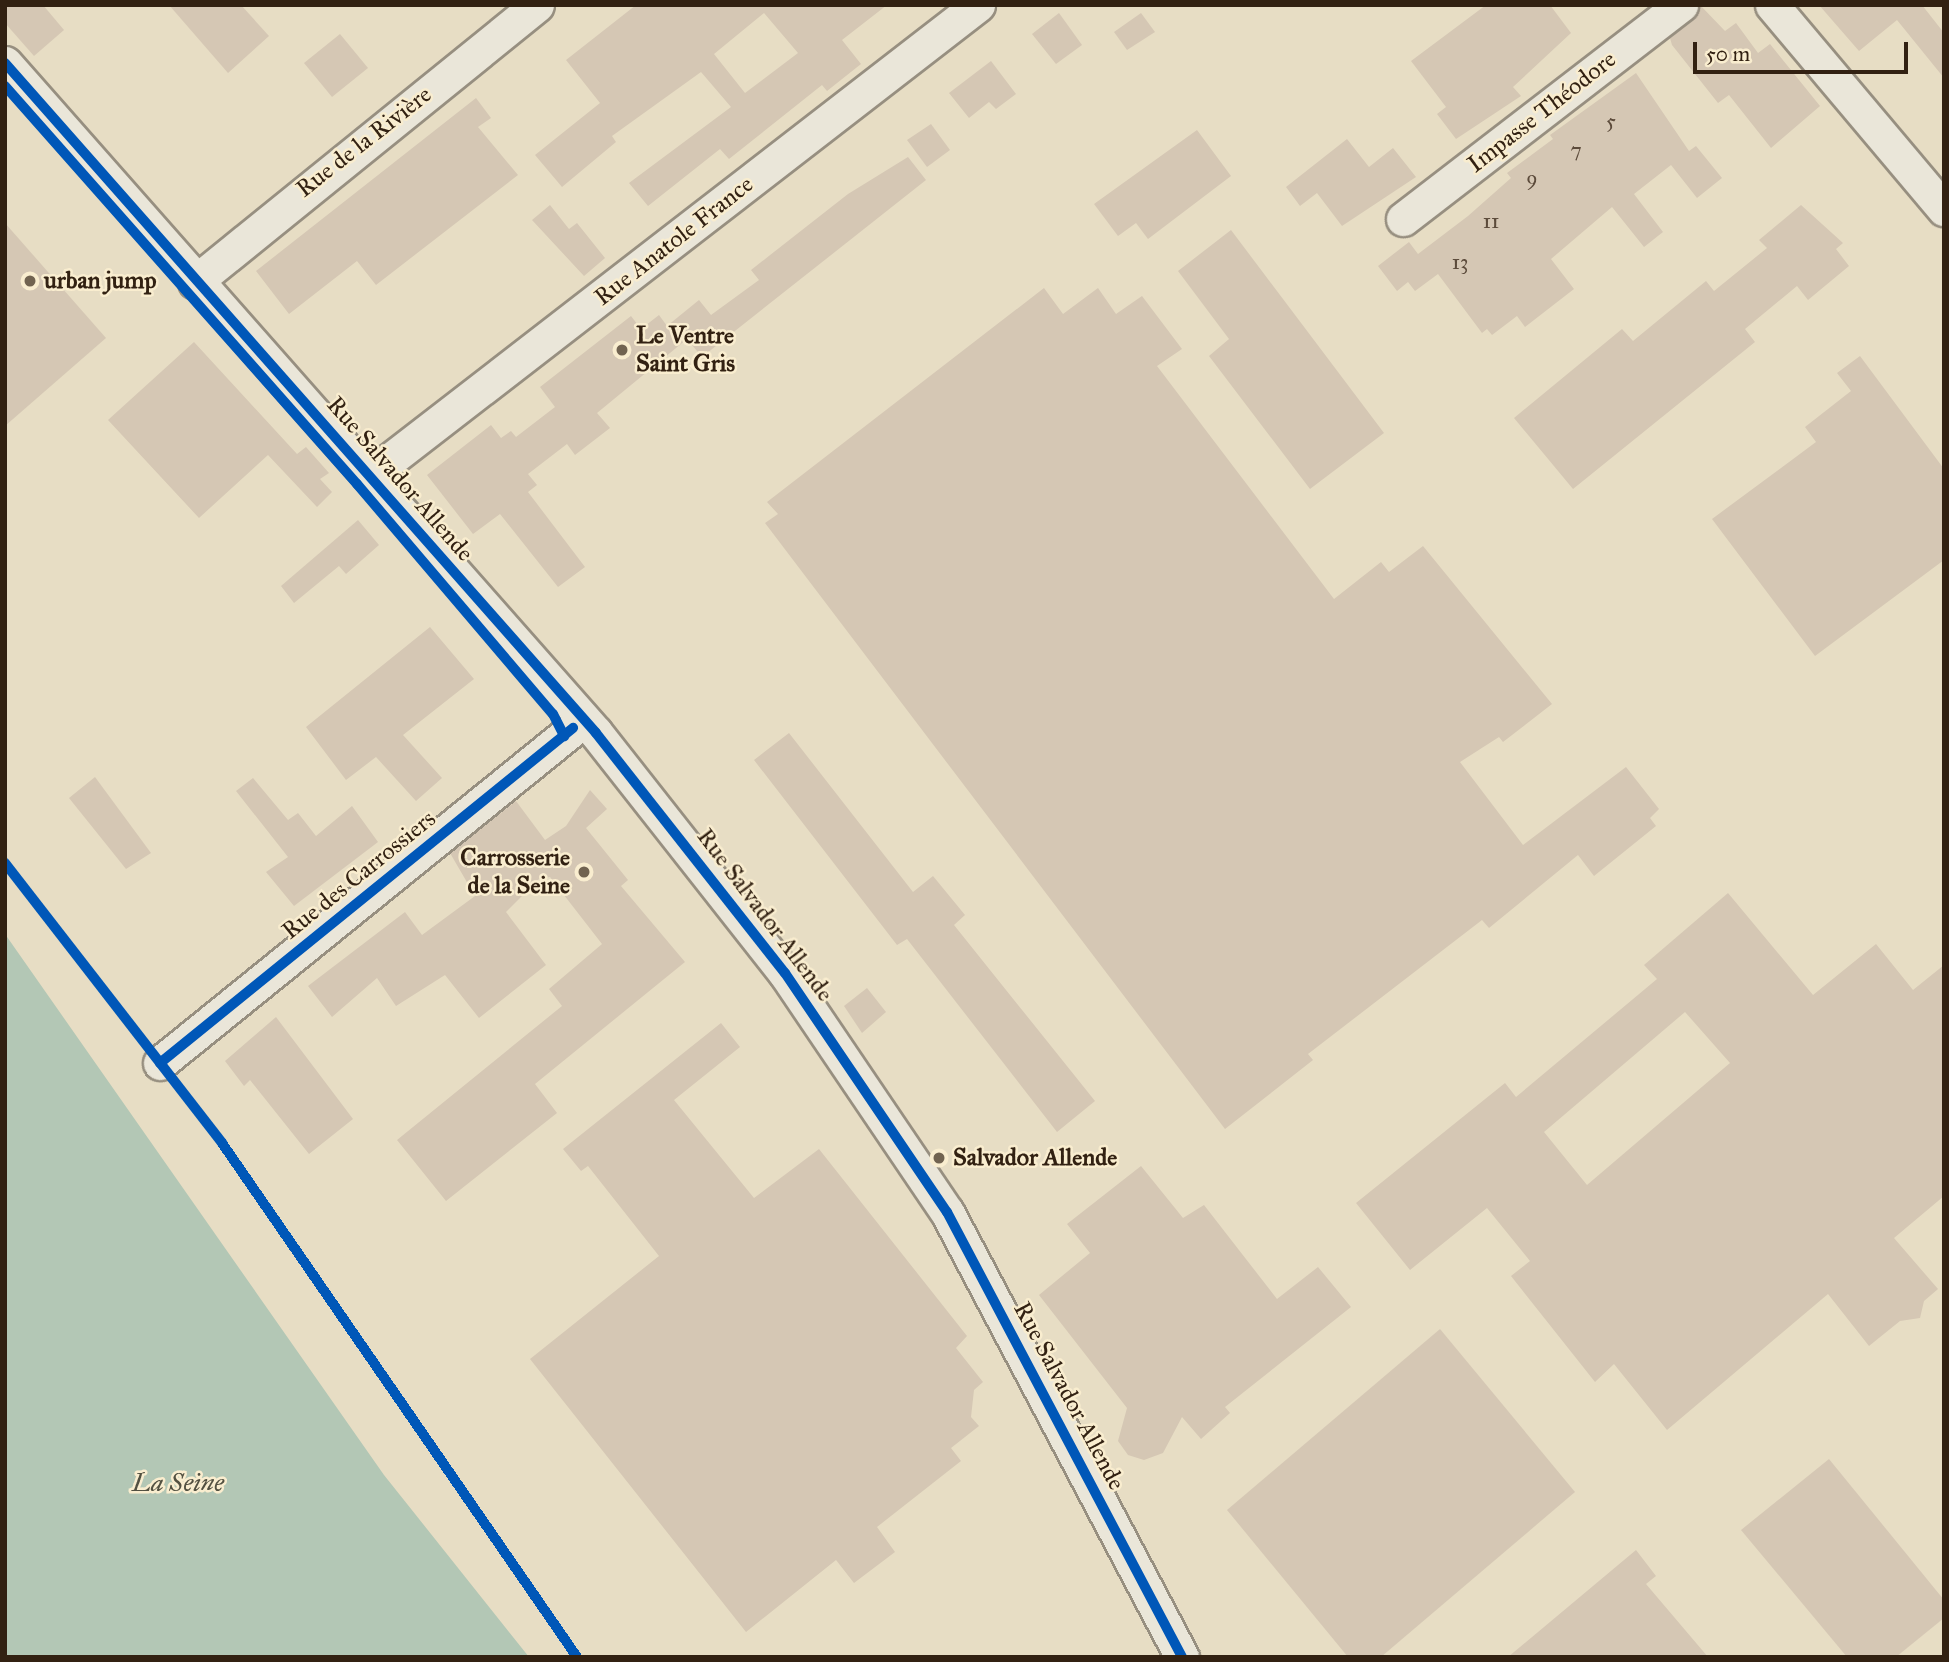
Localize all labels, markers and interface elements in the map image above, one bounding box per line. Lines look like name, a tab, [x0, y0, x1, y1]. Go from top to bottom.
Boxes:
scale bar	[1697, 28, 1912, 72]
text: 50 m	[1706, 41, 1750, 67]
street label: Impasse Théodore	[1462, 45, 1622, 179]
street label: Rue de la Rivière	[291, 80, 437, 204]
house number: 5	[1606, 108, 1616, 134]
house number: 7	[1570, 137, 1582, 163]
house number: 9	[1526, 165, 1538, 191]
street label: Rue Anatole France	[589, 170, 759, 312]
house number: 11	[1483, 208, 1499, 234]
house number: 13	[1452, 249, 1468, 275]
place label: urban jump	[44, 267, 157, 295]
marker: urban jump	[22, 273, 38, 289]
place label: Le Ventre Saint Gris	[636, 322, 735, 378]
marker: Le Ventre Saint Gris	[614, 342, 630, 358]
street label: Rue Salvador Allende	[321, 391, 479, 567]
street label: Rue des Carrossiers	[277, 804, 441, 946]
street label: Rue Salvador Allende	[691, 823, 839, 1007]
place label: Carrosserie de la Seine	[460, 844, 570, 900]
marker: Carrosserie de la Seine	[576, 864, 592, 880]
place label: Salvador Allende	[953, 1144, 1117, 1172]
marker: Salvador Allende	[931, 1150, 947, 1166]
street label: Rue Salvador Allende	[1007, 1297, 1131, 1495]
water label: La Seine	[132, 1467, 224, 1499]

